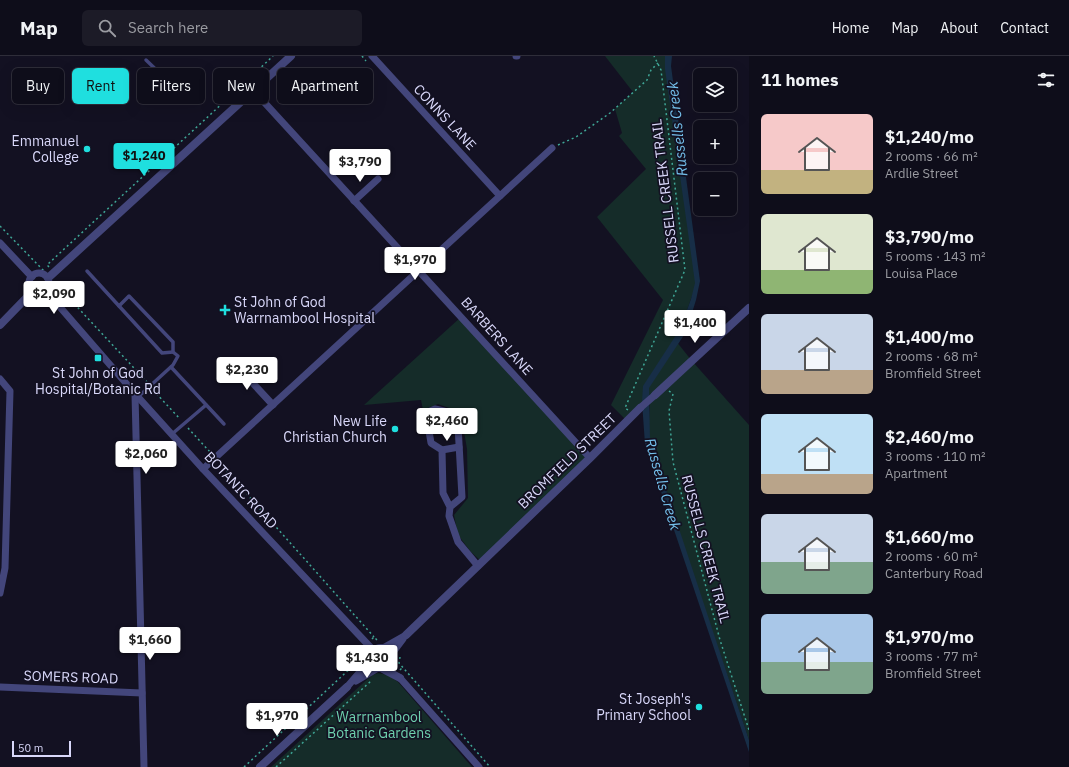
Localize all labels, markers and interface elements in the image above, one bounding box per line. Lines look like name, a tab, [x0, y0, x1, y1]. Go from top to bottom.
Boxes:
search box	[82, 10, 362, 46]
text: Map	[20, 16, 58, 40]
icon: search	[96, 17, 118, 39]
text: Search here	[128, 18, 208, 37]
text: Home	[832, 19, 869, 37]
text: Map	[891, 19, 918, 37]
text: About	[940, 19, 978, 37]
text: Contact	[1000, 19, 1049, 37]
chip: Buy	[12, 68, 64, 104]
chip: Rent	[72, 68, 129, 104]
chip: Filters	[137, 68, 205, 104]
chip: New	[213, 68, 269, 104]
chip: Apartment	[277, 68, 373, 104]
map controls	[693, 68, 737, 216]
button: layers	[693, 68, 737, 112]
text: 11 homes	[761, 69, 838, 91]
icon: filters	[1035, 69, 1057, 91]
street label: CONNS LANE	[410, 80, 480, 154]
water label: Russells Creek	[663, 80, 691, 177]
street label: RUSSELL CREEK TRAIL	[647, 118, 683, 264]
button: +	[693, 120, 737, 164]
text: $1,240/mo	[885, 126, 974, 148]
icon: home	[793, 130, 841, 178]
place label: Emmanuel College	[12, 132, 79, 166]
pin: $1,240	[111, 143, 177, 177]
marker: Emmanuel College	[82, 144, 92, 154]
text: $1,240	[122, 147, 166, 164]
text: 2 rooms · 66 m²	[885, 148, 978, 165]
pin: $3,790	[327, 149, 393, 183]
text: $3,790	[338, 153, 382, 170]
text: Ardlie Street	[885, 165, 958, 182]
button: −	[693, 172, 737, 216]
text: $3,790/mo	[885, 226, 974, 248]
icon: home	[793, 230, 841, 278]
pin: $1,970	[382, 247, 448, 281]
text: 5 rooms · 143 m²	[885, 248, 986, 265]
text: $1,970	[393, 251, 437, 268]
text: Louisa Place	[885, 265, 958, 282]
pin: $2,090	[21, 281, 87, 315]
text: $2,090	[32, 285, 76, 302]
place label: St John of God Warrnambool Hospital	[234, 293, 375, 327]
street label: BARBERS LANE	[457, 293, 537, 379]
marker: St John of God Warrnambool Hospital	[219, 304, 231, 316]
pin: $1,400	[662, 310, 728, 344]
text: $1,400	[673, 314, 717, 331]
text: $1,400/mo	[885, 326, 974, 348]
icon: home	[793, 330, 841, 378]
text: 2 rooms · 68 m²	[885, 348, 978, 365]
marker: St John of God Hospital/Botanic Rd	[93, 353, 103, 363]
pin: $2,230	[214, 357, 280, 391]
text: $2,230	[225, 361, 269, 378]
place label: St John of God Hospital/Botanic Rd	[35, 364, 161, 398]
text: Bromfield Street	[885, 365, 981, 382]
pin: $2,460	[414, 408, 480, 442]
street label: BROMFIELD STREET	[514, 409, 620, 513]
place label: New Life Christian Church	[283, 412, 387, 446]
text: $2,460	[425, 412, 469, 429]
marker: New Life Christian Church	[390, 424, 400, 434]
text: $2,460/mo	[885, 426, 974, 448]
icon: home	[793, 430, 841, 478]
water label: Russells Creek	[641, 436, 685, 533]
pin: $2,060	[113, 441, 179, 475]
text: $2,060	[124, 445, 168, 462]
street label: BOTANIC ROAD	[201, 448, 281, 532]
text: 3 rooms · 110 m²	[885, 448, 986, 465]
text: Apartment	[885, 465, 948, 482]
street label: RUSSELLS CREEK TRAIL	[678, 473, 734, 625]
text: $1,660/mo	[885, 526, 974, 548]
icon: home	[793, 530, 841, 578]
text: 2 rooms · 60 m²	[885, 548, 978, 565]
text: Canterbury Road	[885, 565, 983, 582]
text: $1,970/mo	[885, 626, 974, 648]
pin: $1,660	[117, 627, 183, 661]
icon: home	[793, 630, 841, 678]
text: $1,660	[128, 631, 172, 648]
pin: $1,430	[334, 645, 400, 679]
text: 3 rooms · 77 m²	[885, 648, 978, 665]
text: $1,430	[345, 649, 389, 666]
text: Bromfield Street	[885, 665, 981, 682]
street label: SOMERS ROAD	[23, 666, 119, 688]
place label: St Joseph's Primary School	[596, 690, 691, 724]
marker: St Joseph's Primary School	[694, 702, 704, 712]
pin: $1,970	[244, 703, 310, 737]
text: $1,970	[255, 707, 299, 724]
park label: Warrnambool Botanic Gardens	[327, 708, 431, 742]
scale bar	[12, 739, 71, 758]
text: 50 m	[18, 741, 43, 755]

